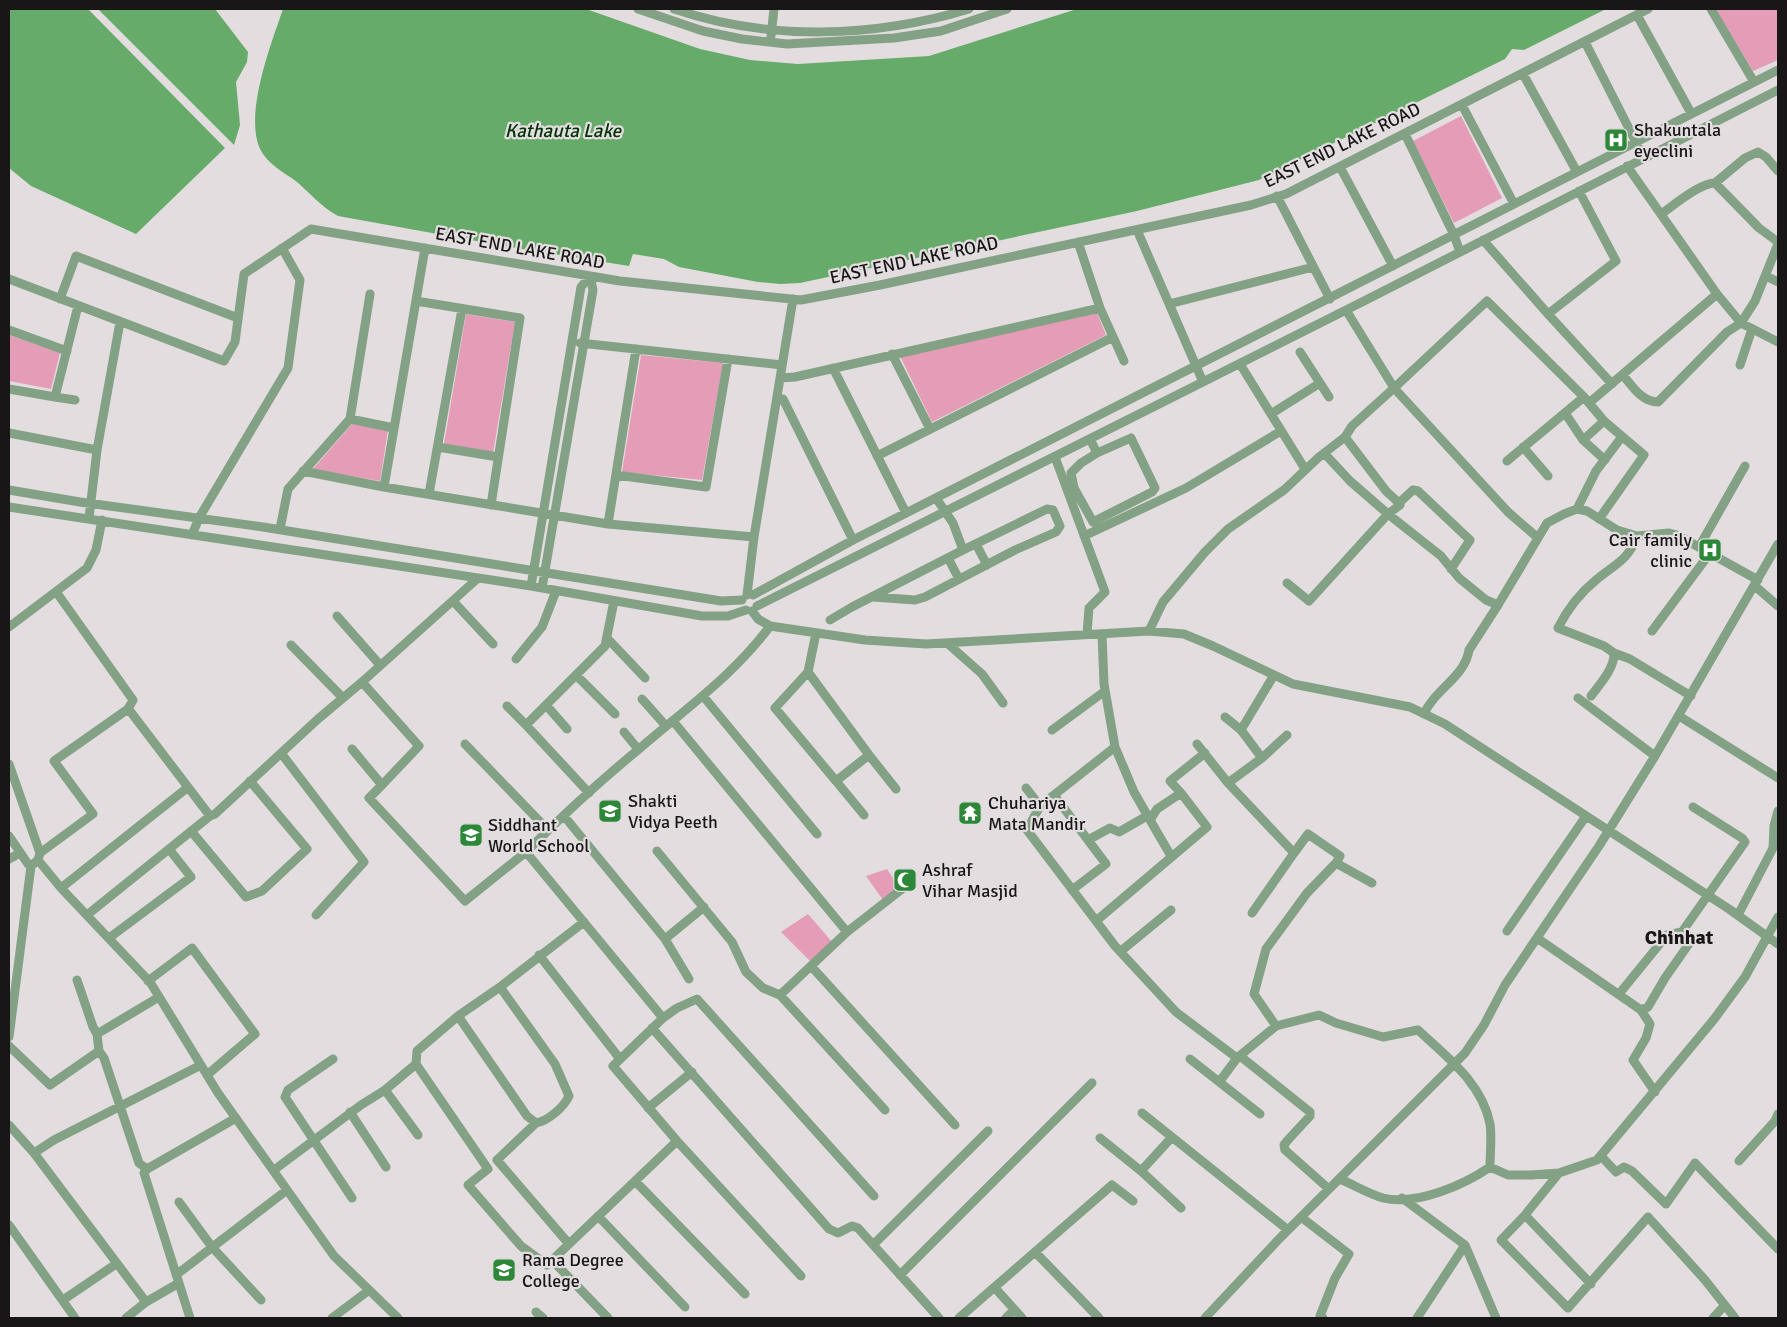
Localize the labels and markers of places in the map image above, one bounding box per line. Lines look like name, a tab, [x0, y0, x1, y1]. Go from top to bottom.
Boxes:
place label: Shakuntala eyeclini	[1634, 119, 1721, 162]
hospital icon: Shakuntala eyeclini	[1603, 127, 1629, 153]
place label: Cair family clinic	[1609, 529, 1693, 572]
hospital icon: Cair family clinic	[1697, 537, 1723, 563]
place label: Shakti Vidya Peeth	[628, 790, 718, 833]
place label: Chuhariya Mata Mandir	[988, 792, 1086, 835]
school or university icon: Shakti Vidya Peeth	[597, 798, 623, 824]
temple icon: Chuhariya Mata Mandir	[957, 800, 983, 826]
place label: Siddhant World School	[488, 814, 590, 857]
school or university icon: Siddhant World School	[458, 822, 484, 848]
place label: Ashraf Vihar Masjid	[922, 859, 1018, 902]
mosque icon: Ashraf Vihar Masjid	[892, 867, 918, 893]
place label: Rama Degree College	[522, 1249, 624, 1292]
school or university icon: Rama Degree College	[491, 1257, 517, 1283]

